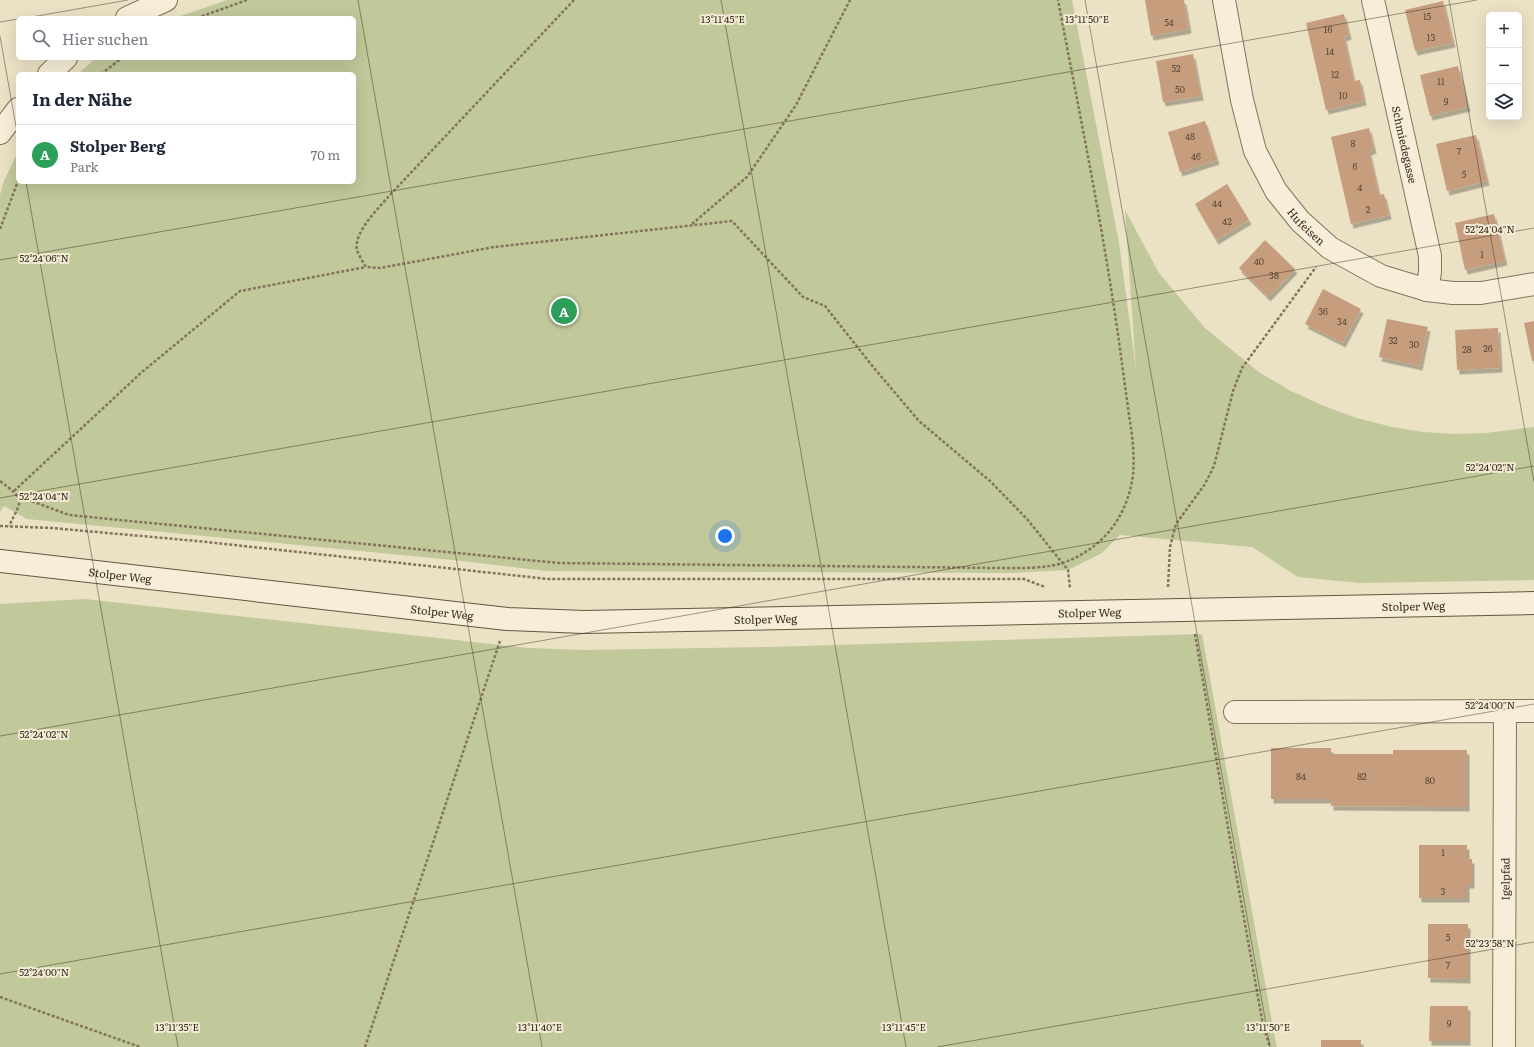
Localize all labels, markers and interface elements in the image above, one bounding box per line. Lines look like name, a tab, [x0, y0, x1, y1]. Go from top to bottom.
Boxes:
house number: 15	[1423, 9, 1432, 23]
text: 13°11'45"E	[701, 11, 745, 26]
text: 13°11'50"E	[1065, 11, 1109, 26]
map controls	[1486, 12, 1522, 120]
button: +	[1486, 12, 1522, 48]
house number: 54	[1164, 15, 1174, 29]
search box	[16, 16, 356, 60]
house number: 16	[1324, 22, 1332, 36]
icon: search	[30, 27, 52, 49]
text: Hier suchen	[62, 27, 148, 50]
house number: 13	[1427, 30, 1435, 44]
house number: 14	[1326, 44, 1334, 58]
button: −	[1486, 48, 1522, 84]
house number: 52	[1171, 61, 1181, 75]
house number: 12	[1331, 67, 1340, 81]
house number: 11	[1437, 74, 1445, 88]
house number: 50	[1175, 82, 1185, 96]
button: layers	[1486, 84, 1522, 120]
text: In der Nähe	[32, 86, 132, 111]
house number: 10	[1339, 88, 1347, 102]
house number: 9	[1444, 94, 1449, 108]
street label: Schmiedegasse	[1389, 104, 1422, 185]
house number: 48	[1185, 129, 1195, 143]
text: Stolper Berg	[70, 134, 165, 157]
house number: 8	[1351, 136, 1356, 150]
house number: 7	[1457, 144, 1462, 158]
text: A	[40, 145, 50, 164]
text: 70 m	[311, 145, 340, 164]
house number: 46	[1191, 149, 1201, 163]
text: Park	[70, 157, 99, 176]
house number: 6	[1353, 159, 1358, 173]
house number: 5	[1462, 167, 1467, 181]
house number: 4	[1358, 180, 1363, 194]
house number: 44	[1212, 196, 1222, 210]
house number: 2	[1366, 202, 1371, 216]
street label: Hufeisen	[1284, 204, 1329, 248]
house number: 42	[1222, 214, 1232, 228]
text: 52°24'04"N	[1465, 221, 1515, 236]
house number: 1	[1480, 247, 1484, 261]
text: 52°24'06"N	[19, 250, 69, 265]
house number: 40	[1254, 254, 1264, 268]
house number: 38	[1269, 268, 1279, 282]
pin: A	[551, 296, 577, 326]
house number: 36	[1318, 304, 1328, 318]
house number: 34	[1337, 314, 1347, 328]
house number: 32	[1388, 333, 1398, 347]
house number: 30	[1409, 337, 1419, 351]
house number: 26	[1483, 341, 1493, 355]
house number: 28	[1462, 342, 1472, 356]
text: 52°24'02"N	[1465, 459, 1515, 474]
text: 52°24'04"N	[19, 488, 69, 503]
your location	[715, 526, 735, 546]
street label: Stolper Weg	[88, 563, 154, 586]
street label: Stolper Weg	[1382, 597, 1446, 614]
street label: Stolper Weg	[410, 600, 475, 623]
street label: Stolper Weg	[1058, 603, 1122, 621]
street label: Stolper Weg	[734, 610, 798, 627]
text: 52°24'00"N	[1465, 697, 1515, 712]
text: 52°24'02"N	[19, 726, 69, 741]
house number: 84	[1296, 769, 1306, 783]
house number: 82	[1357, 769, 1367, 783]
house number: 80	[1425, 773, 1435, 787]
house number: 1	[1441, 845, 1445, 859]
street label: Igelpfad	[1496, 857, 1513, 901]
house number: 3	[1441, 884, 1446, 898]
house number: 5	[1446, 930, 1451, 944]
text: 52°23'58"N	[1466, 935, 1514, 950]
house number: 7	[1446, 958, 1451, 972]
text: 52°24'00"N	[19, 964, 69, 979]
house number: 9	[1447, 1016, 1452, 1030]
text: 13°11'35"E	[155, 1019, 199, 1034]
text: 13°11'40"E	[518, 1019, 562, 1034]
text: 13°11'45"E	[882, 1019, 926, 1034]
text: 13°11'50"E	[1246, 1019, 1290, 1034]

